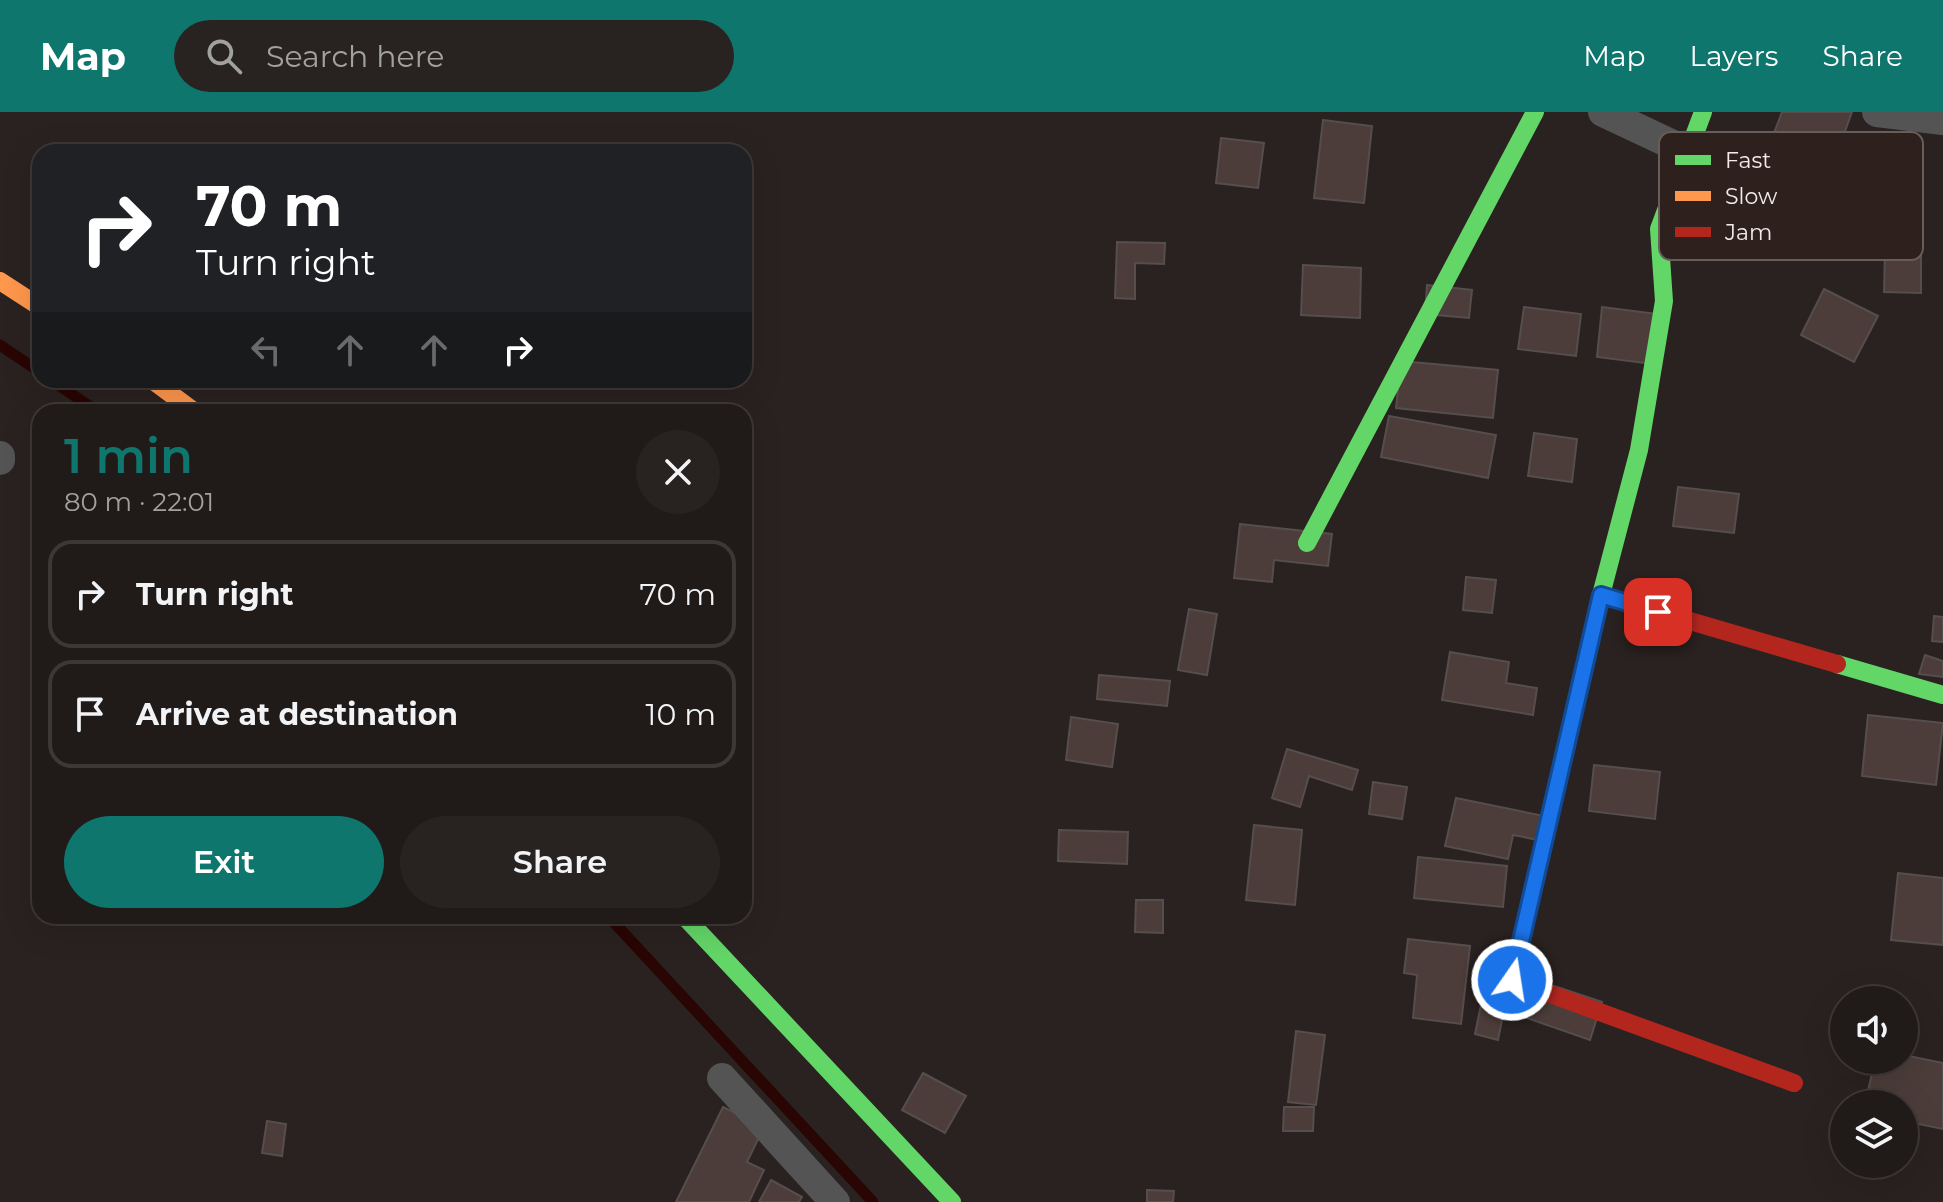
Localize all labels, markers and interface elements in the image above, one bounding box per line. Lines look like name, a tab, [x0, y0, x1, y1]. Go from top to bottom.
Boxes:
search box	[174, 20, 734, 92]
text: Map	[40, 33, 126, 80]
icon: search	[202, 34, 246, 78]
text: Search here	[266, 38, 444, 75]
text: Map	[1583, 39, 1646, 73]
text: Layers	[1690, 39, 1779, 73]
text: Share	[1823, 39, 1903, 73]
legend	[1659, 132, 1923, 260]
text: Fast	[1725, 147, 1771, 174]
text: 70 m	[196, 172, 342, 240]
icon: right	[64, 176, 168, 280]
text: Slow	[1725, 183, 1778, 210]
text: Jam	[1724, 219, 1772, 246]
text: Turn right	[196, 240, 376, 284]
icon: left	[244, 328, 288, 372]
icon: ahead	[328, 328, 372, 372]
icon: ahead	[412, 328, 456, 372]
icon: right	[496, 328, 540, 372]
text: 1 min	[64, 427, 193, 485]
button: close	[636, 430, 720, 514]
text: 80 m · 22:01	[64, 486, 214, 518]
icon: right	[68, 572, 112, 616]
text: Turn right	[136, 576, 293, 613]
text: 70 m	[639, 576, 716, 613]
pin	[1624, 578, 1692, 646]
icon: arrive	[1636, 590, 1680, 634]
icon: arrive	[68, 692, 112, 736]
text: Arrive at destination	[136, 696, 458, 733]
text: 10 m	[646, 696, 716, 733]
button: Exit	[64, 816, 384, 908]
button: Share	[400, 816, 720, 908]
position arrow	[1470, 938, 1554, 1022]
map controls	[1830, 986, 1918, 1178]
button: sound	[1830, 986, 1918, 1074]
button: layers	[1830, 1090, 1918, 1178]

